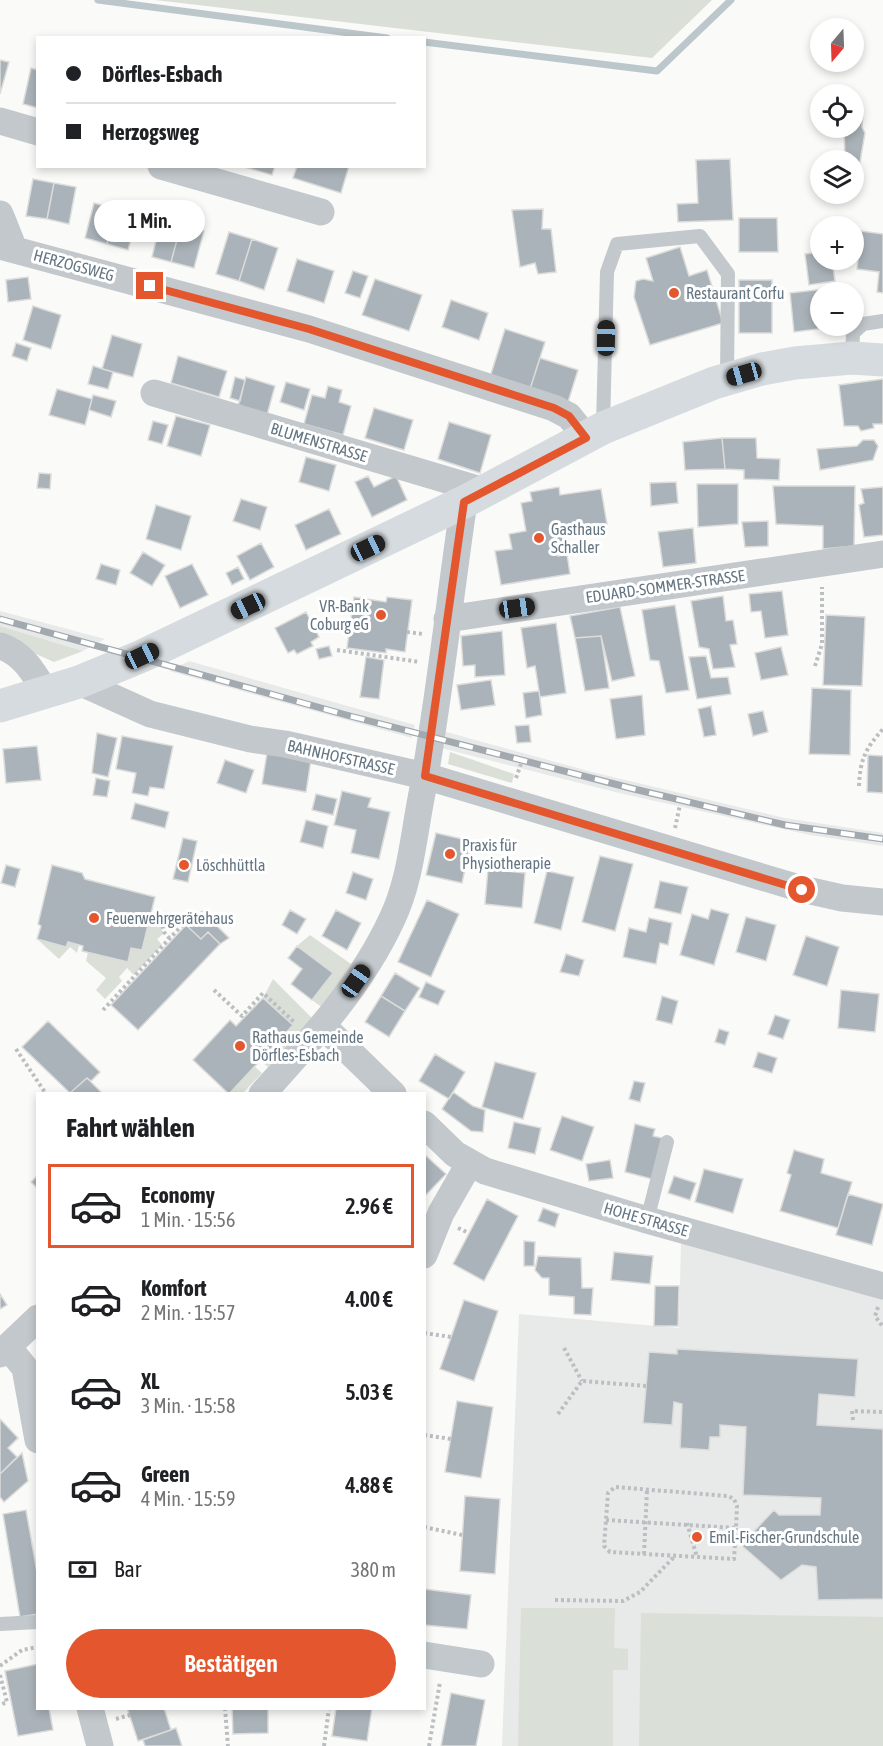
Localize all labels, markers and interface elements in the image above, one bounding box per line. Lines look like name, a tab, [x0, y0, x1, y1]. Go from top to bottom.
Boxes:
north arrow	[810, 18, 864, 72]
map controls	[810, 18, 864, 336]
text: Dörfles-Esbach	[102, 61, 222, 87]
button: locate	[810, 84, 864, 138]
text: Herzogsweg	[102, 119, 199, 145]
button: layers	[810, 150, 864, 204]
callout: 1 Min.	[94, 199, 206, 241]
text: 1 Min.	[128, 209, 171, 232]
button: +	[810, 216, 864, 270]
street label: HERZOGSWEG	[32, 246, 116, 284]
route end	[136, 272, 163, 299]
button: −	[810, 282, 864, 336]
place label: Restaurant Corfu	[686, 284, 785, 302]
marker: Restaurant Corfu	[667, 286, 681, 300]
car	[597, 320, 615, 356]
car	[724, 360, 764, 388]
street label: BLUMENSTRASSE	[269, 419, 370, 465]
place label: Gasthaus Schaller	[551, 520, 606, 556]
marker: Gasthaus Schaller	[532, 531, 546, 545]
car	[348, 532, 388, 564]
street label: EDUARD-SOMMER-STRASSE	[584, 566, 746, 606]
car	[228, 590, 268, 622]
place label: VR-Bank Coburg eG	[310, 597, 369, 634]
car	[498, 597, 536, 619]
marker: VR-Bank Coburg eG	[374, 608, 388, 622]
car	[122, 640, 162, 672]
street label: BAHNHOFSTRASSE	[286, 736, 396, 778]
place label: Praxis für Physiotherapie	[462, 836, 551, 873]
marker: Praxis für Physiotherapie	[443, 847, 457, 861]
place label: Löschhüttla	[196, 856, 265, 874]
marker: Löschhüttla	[177, 858, 191, 872]
route start	[788, 876, 815, 903]
place label: Feuerwehrgerätehaus	[106, 909, 234, 928]
marker: Feuerwehrgerätehaus	[87, 911, 101, 925]
car	[338, 961, 374, 1001]
place label: Rathaus Gemeinde Dörfles-Esbach	[252, 1028, 364, 1064]
marker: Rathaus Gemeinde Dörfles-Esbach	[233, 1039, 247, 1053]
text: Fahrt wählen	[66, 1112, 195, 1143]
icon: car	[69, 1179, 123, 1233]
text: Economy	[141, 1182, 215, 1208]
text: 2.96 €	[345, 1193, 393, 1219]
street label: HOHE STRASSE	[602, 1198, 690, 1240]
text: 1 Min. · 15:56	[141, 1208, 235, 1231]
icon: car	[69, 1272, 123, 1326]
text: Komfort	[141, 1275, 207, 1301]
text: 4.00 €	[345, 1286, 393, 1312]
text: 2 Min. · 15:57	[141, 1301, 235, 1324]
icon: car	[69, 1365, 123, 1419]
text: XL	[141, 1368, 159, 1394]
text: 5.03 €	[345, 1379, 393, 1405]
text: 3 Min. · 15:58	[141, 1394, 235, 1417]
icon: car	[69, 1458, 123, 1512]
text: Green	[141, 1461, 190, 1487]
text: 4.88 €	[345, 1472, 393, 1498]
text: 4 Min. · 15:59	[141, 1487, 235, 1510]
place label: Emil-Fischer-Grundschule	[709, 1528, 859, 1546]
marker: Emil-Fischer-Grundschule	[690, 1530, 704, 1544]
icon: cash	[66, 1553, 99, 1586]
text: Bar	[114, 1556, 141, 1582]
text: 380 m	[351, 1558, 396, 1581]
button: Bestätigen	[66, 1629, 396, 1698]

